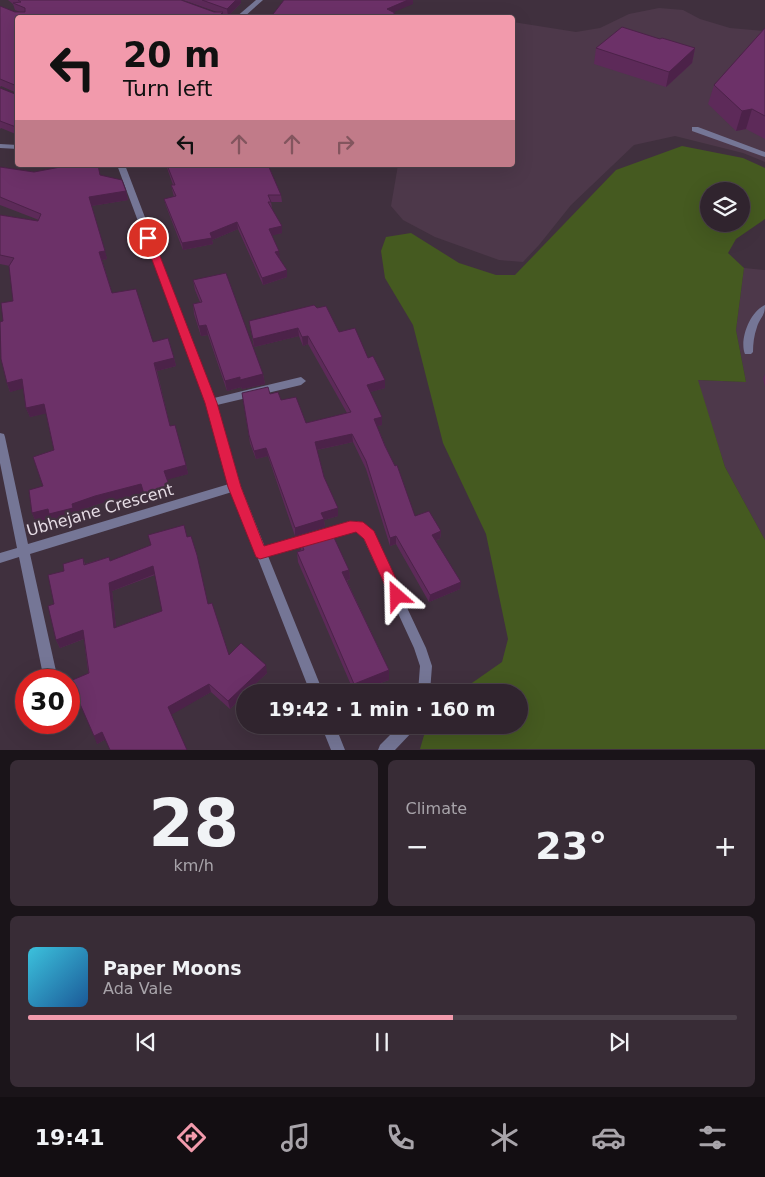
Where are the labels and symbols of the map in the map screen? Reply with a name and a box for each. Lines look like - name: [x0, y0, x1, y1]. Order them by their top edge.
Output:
- pin: [127, 217, 169, 259]
- street label: Ubhejane Crescent: [24, 480, 176, 540]
- position arrow: [370, 569, 422, 621]
- speed limit sign: 30: [15, 669, 80, 734]

